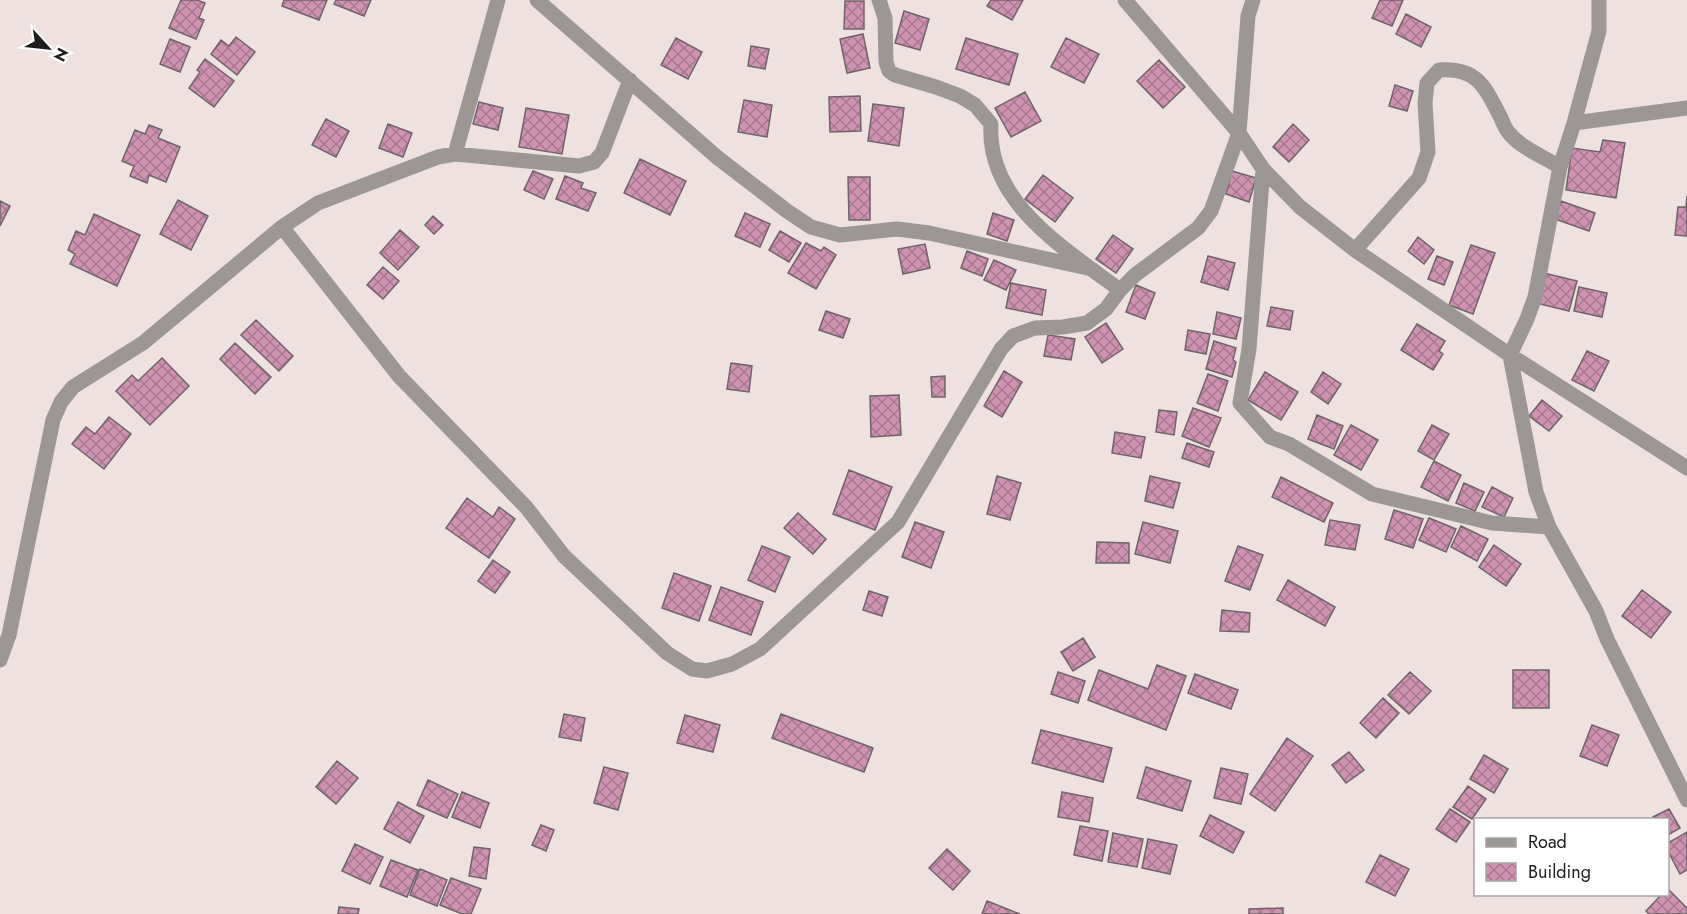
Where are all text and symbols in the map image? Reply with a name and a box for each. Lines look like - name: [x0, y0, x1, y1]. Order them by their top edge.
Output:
- north arrow: [18, 18, 78, 78]
- text: N: [48, 44, 74, 65]
- legend: [1474, 818, 1669, 896]
- text: Road: [1528, 829, 1567, 855]
- text: Building: [1528, 859, 1591, 885]

